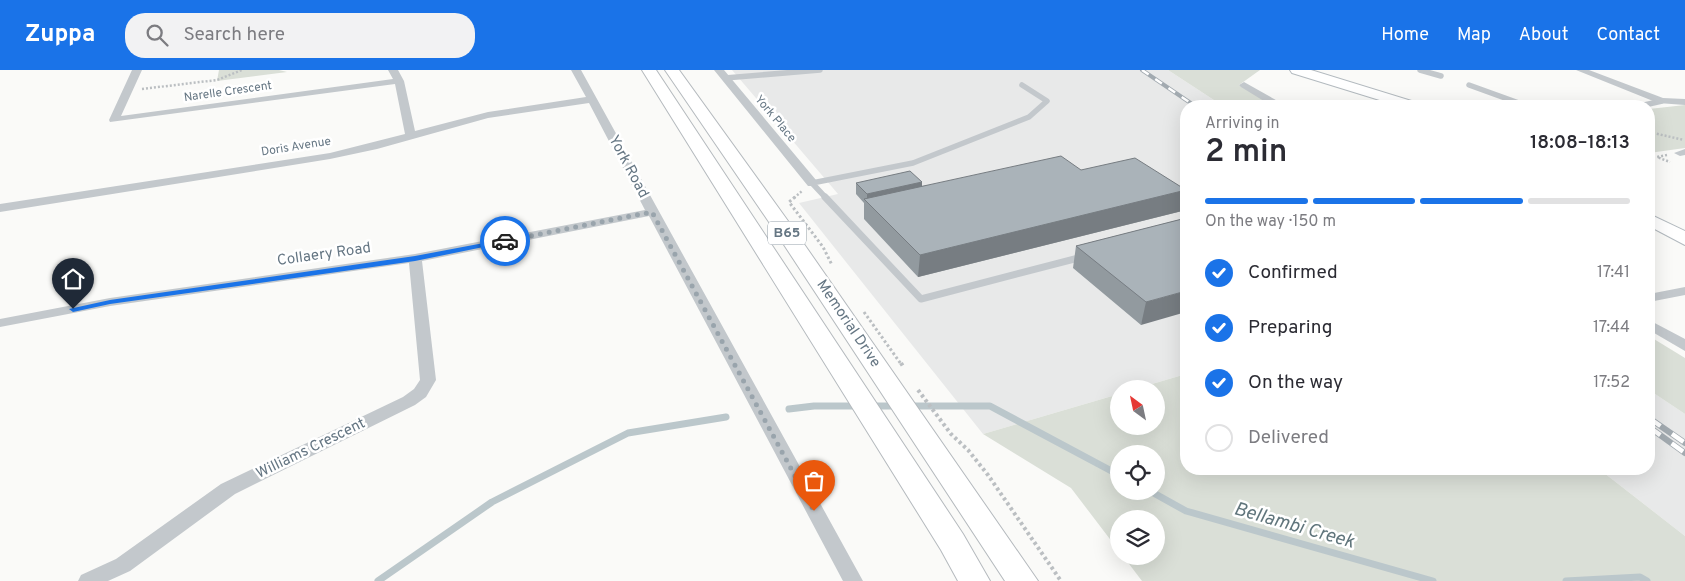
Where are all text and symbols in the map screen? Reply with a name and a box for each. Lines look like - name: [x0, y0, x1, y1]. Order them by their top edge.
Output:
- search box: [125, 13, 475, 58]
- text: Zuppa: [25, 20, 95, 50]
- icon: search: [143, 21, 171, 49]
- text: Search here: [183, 23, 285, 47]
- text: Home: [1381, 24, 1429, 47]
- text: Map: [1457, 24, 1491, 47]
- text: About: [1519, 24, 1568, 47]
- text: Contact: [1596, 24, 1660, 47]
- street label: Narelle Crescent: [183, 78, 273, 106]
- street label: York Place: [751, 92, 799, 146]
- text: Arriving in: [1205, 114, 1280, 134]
- text: 18:08–18:13: [1530, 131, 1630, 155]
- street label: York Road: [604, 132, 652, 202]
- text: 2 min: [1205, 133, 1287, 173]
- street label: Doris Avenue: [260, 134, 332, 160]
- text: On the way · 150 m: [1205, 212, 1336, 232]
- courier: [480, 216, 530, 266]
- road number: B65: [768, 222, 806, 244]
- icon: car: [491, 227, 519, 255]
- street label: Collaery Road: [276, 239, 372, 271]
- pin: [52, 258, 94, 309]
- icon: check: [1205, 259, 1233, 287]
- text: Confirmed: [1248, 261, 1338, 285]
- text: 17:41: [1597, 263, 1630, 283]
- icon: home: [59, 265, 87, 293]
- street label: Memorial Drive: [812, 276, 884, 372]
- icon: check: [1205, 314, 1233, 342]
- text: Preparing: [1248, 316, 1332, 340]
- text: 17:44: [1593, 318, 1630, 338]
- icon: check: [1205, 369, 1233, 397]
- text: On the way: [1248, 371, 1343, 395]
- text: 17:52: [1593, 373, 1630, 393]
- north arrow: [1110, 380, 1165, 435]
- map controls: [1110, 380, 1165, 565]
- street label: Williams Crescent: [253, 414, 369, 484]
- text: Delivered: [1248, 426, 1329, 450]
- button: locate: [1110, 445, 1165, 500]
- pin: [793, 460, 835, 511]
- icon: bag: [800, 467, 828, 495]
- water label: Bellambi Creek: [1231, 497, 1357, 555]
- button: layers: [1110, 510, 1165, 565]

